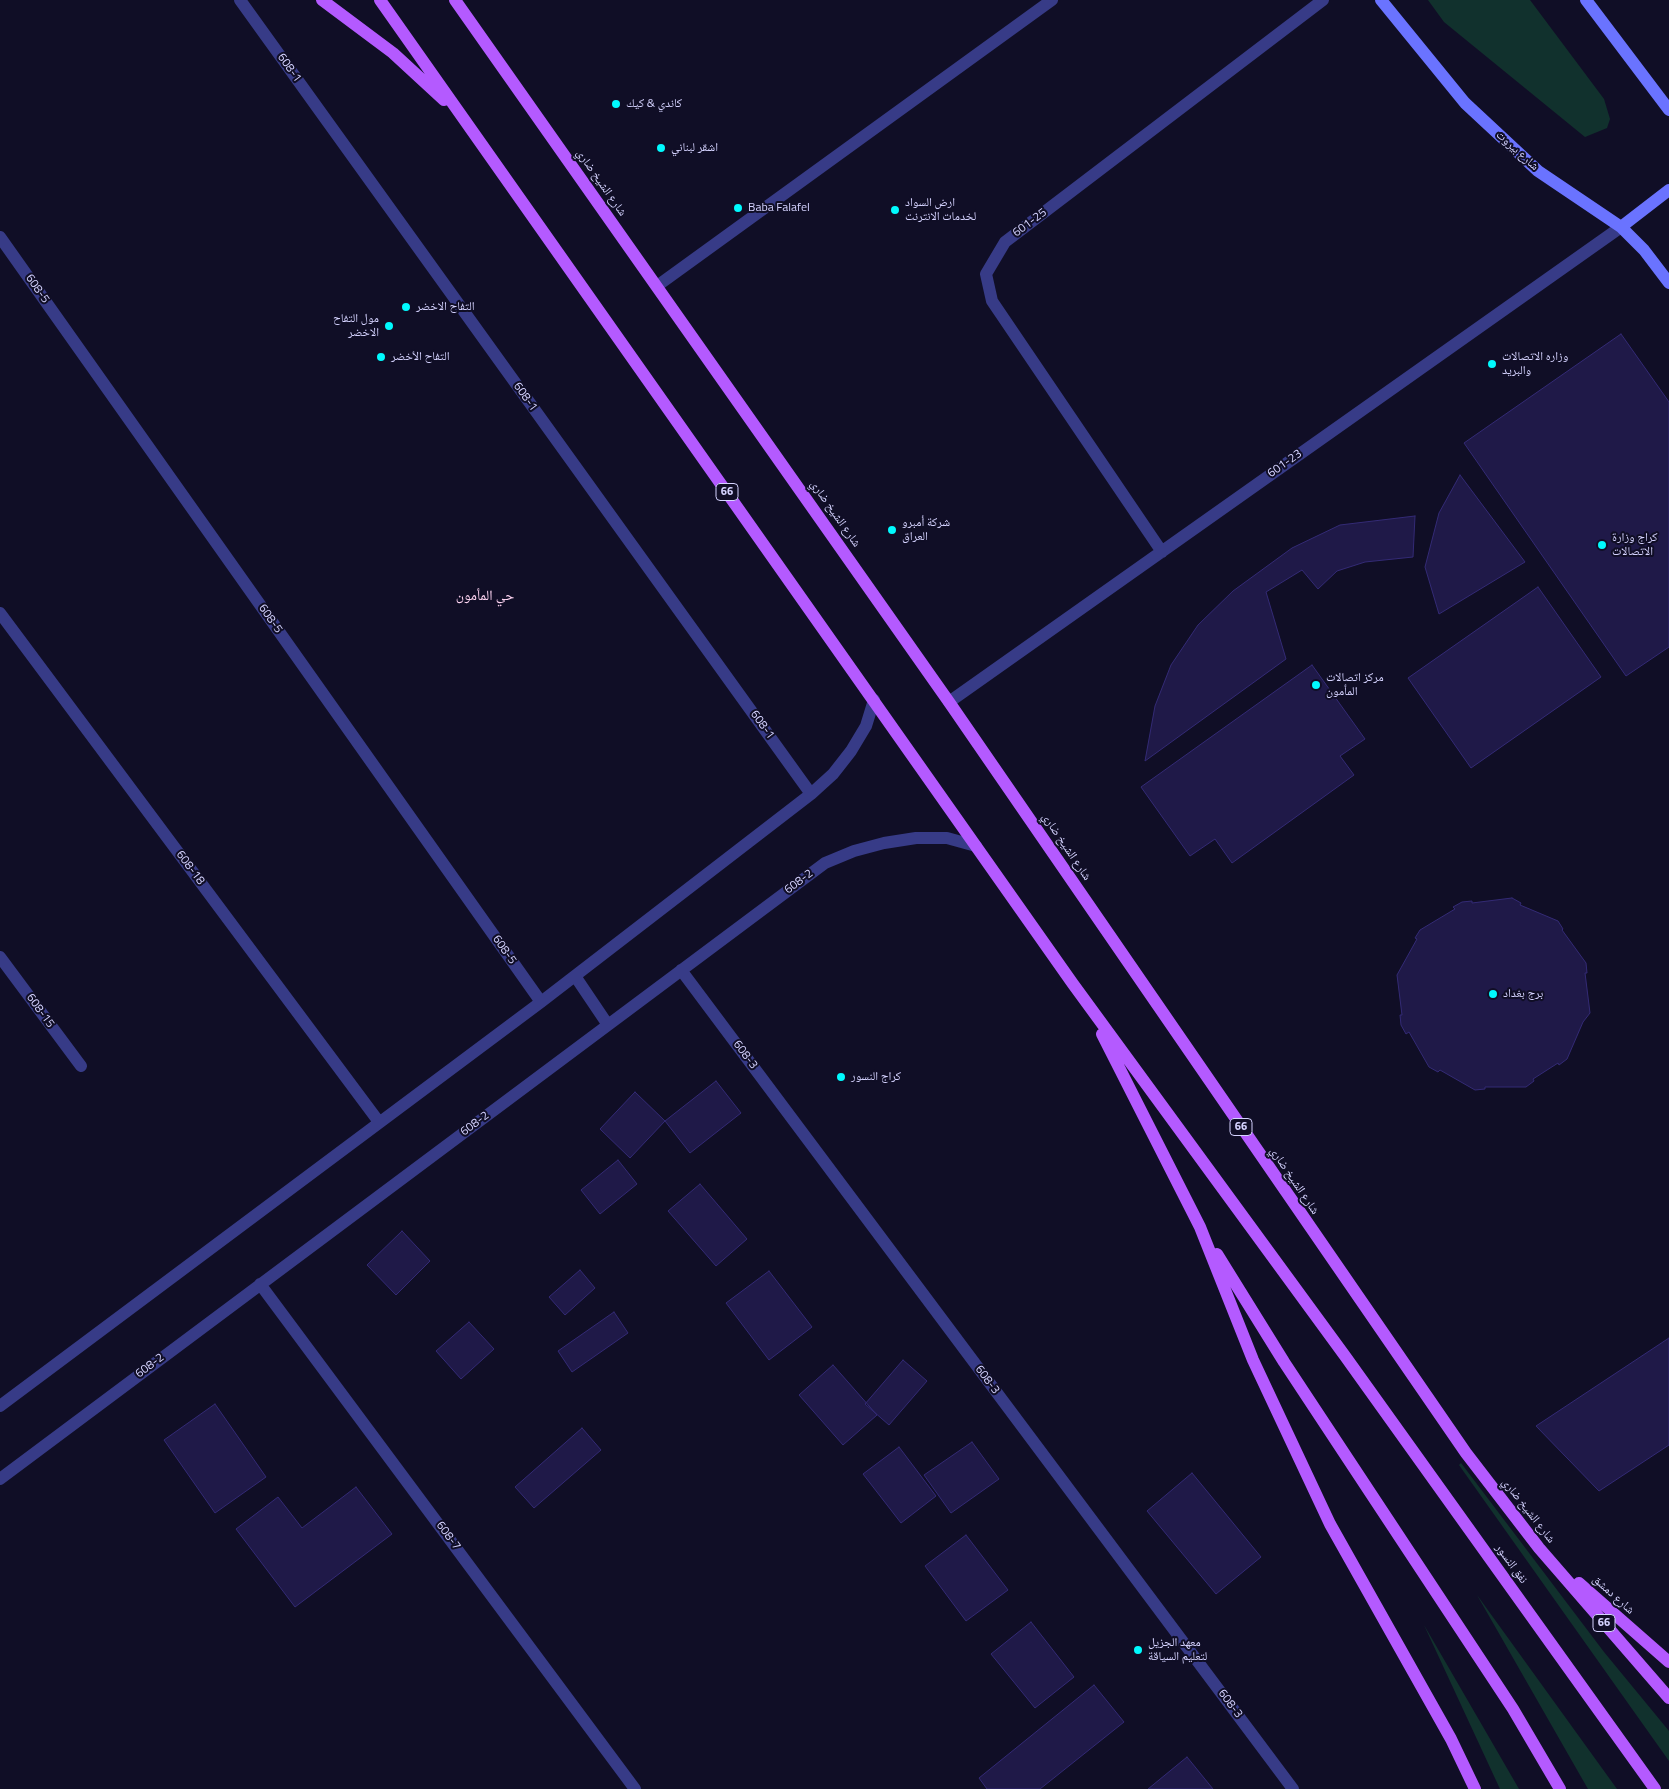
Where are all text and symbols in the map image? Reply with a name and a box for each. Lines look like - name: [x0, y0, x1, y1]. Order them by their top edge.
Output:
- street label: 608-1: [274, 51, 304, 85]
- place label: كاندي & كيك: [626, 97, 682, 111]
- marker: كاندي & كيك: [610, 98, 622, 110]
- street label: شارع بيروت: [1493, 128, 1541, 174]
- place label: اشقر لبناني: [671, 141, 718, 155]
- marker: اشقر لبناني: [655, 142, 667, 154]
- street label: شارع الشيخ ضاري: [573, 147, 629, 219]
- place label: ارض السواد لخدمات الانترنت: [905, 196, 976, 224]
- place label: Baba Falafel: [748, 201, 810, 215]
- marker: Baba Falafel: [732, 202, 744, 214]
- marker: ارض السواد لخدمات الانترنت: [889, 204, 901, 216]
- street label: 601-25: [1010, 206, 1050, 240]
- street label: 608-5: [22, 272, 52, 306]
- place label: التفاح الاخضر: [416, 300, 475, 314]
- marker: التفاح الاخضر: [400, 301, 412, 313]
- place label: مول التفاح الاخضر: [333, 312, 379, 340]
- marker: مول التفاح الاخضر: [383, 320, 395, 332]
- place label: التفاح الأخضر: [391, 350, 450, 364]
- place label: وزاره الاتصالات والبريد: [1502, 350, 1568, 378]
- marker: التفاح الأخضر: [375, 351, 387, 363]
- marker: وزاره الاتصالات والبريد: [1486, 358, 1498, 370]
- street label: 608-1: [510, 380, 540, 414]
- street label: 601-23: [1265, 447, 1305, 481]
- street label: شارع الشيخ ضاري: [807, 478, 863, 550]
- road number: 66: [716, 484, 738, 501]
- place label: شركة أمبرو العراق: [902, 516, 950, 544]
- marker: شركة أمبرو العراق: [886, 524, 898, 536]
- place label: كراج وزارة الاتصالات: [1612, 531, 1658, 559]
- marker: كراج وزارة الاتصالات: [1596, 539, 1608, 551]
- district label: حي المأمون: [456, 589, 514, 605]
- street label: 608-5: [255, 602, 285, 636]
- place label: مركز اتصالات المأمون: [1326, 671, 1384, 699]
- marker: مركز اتصالات المأمون: [1310, 679, 1322, 691]
- street label: 608-1: [747, 708, 777, 742]
- street label: شارع الشيخ ضاري: [1038, 811, 1094, 883]
- street label: 608-18: [173, 848, 207, 888]
- street label: 608-2: [782, 867, 816, 897]
- street label: 608-5: [489, 933, 519, 967]
- place label: برج بغداد: [1503, 987, 1543, 1001]
- marker: برج بغداد: [1487, 988, 1499, 1000]
- street label: 608-15: [23, 991, 57, 1031]
- street label: 608-3: [730, 1038, 760, 1072]
- place label: كراج النسور: [851, 1070, 901, 1084]
- marker: كراج النسور: [835, 1071, 847, 1083]
- street label: 608-2: [458, 1109, 492, 1139]
- road number: 66: [1230, 1118, 1252, 1136]
- street label: شارع الشيخ ضاري: [1266, 1145, 1322, 1217]
- street label: 608-2: [133, 1351, 167, 1381]
- street label: 608-3: [972, 1363, 1002, 1397]
- street label: شارع الشيخ ضاري: [1498, 1476, 1558, 1546]
- street label: 608-7: [433, 1519, 463, 1553]
- street label: نفق النسور: [1492, 1541, 1530, 1587]
- street label: شارع دمشق: [1589, 1572, 1637, 1618]
- road number: 66: [1593, 1615, 1615, 1632]
- place label: معهد الجزيل لتعليم السياقة: [1148, 1636, 1207, 1664]
- marker: معهد الجزيل لتعليم السياقة: [1132, 1644, 1144, 1656]
- street label: 608-3: [1215, 1687, 1245, 1721]

